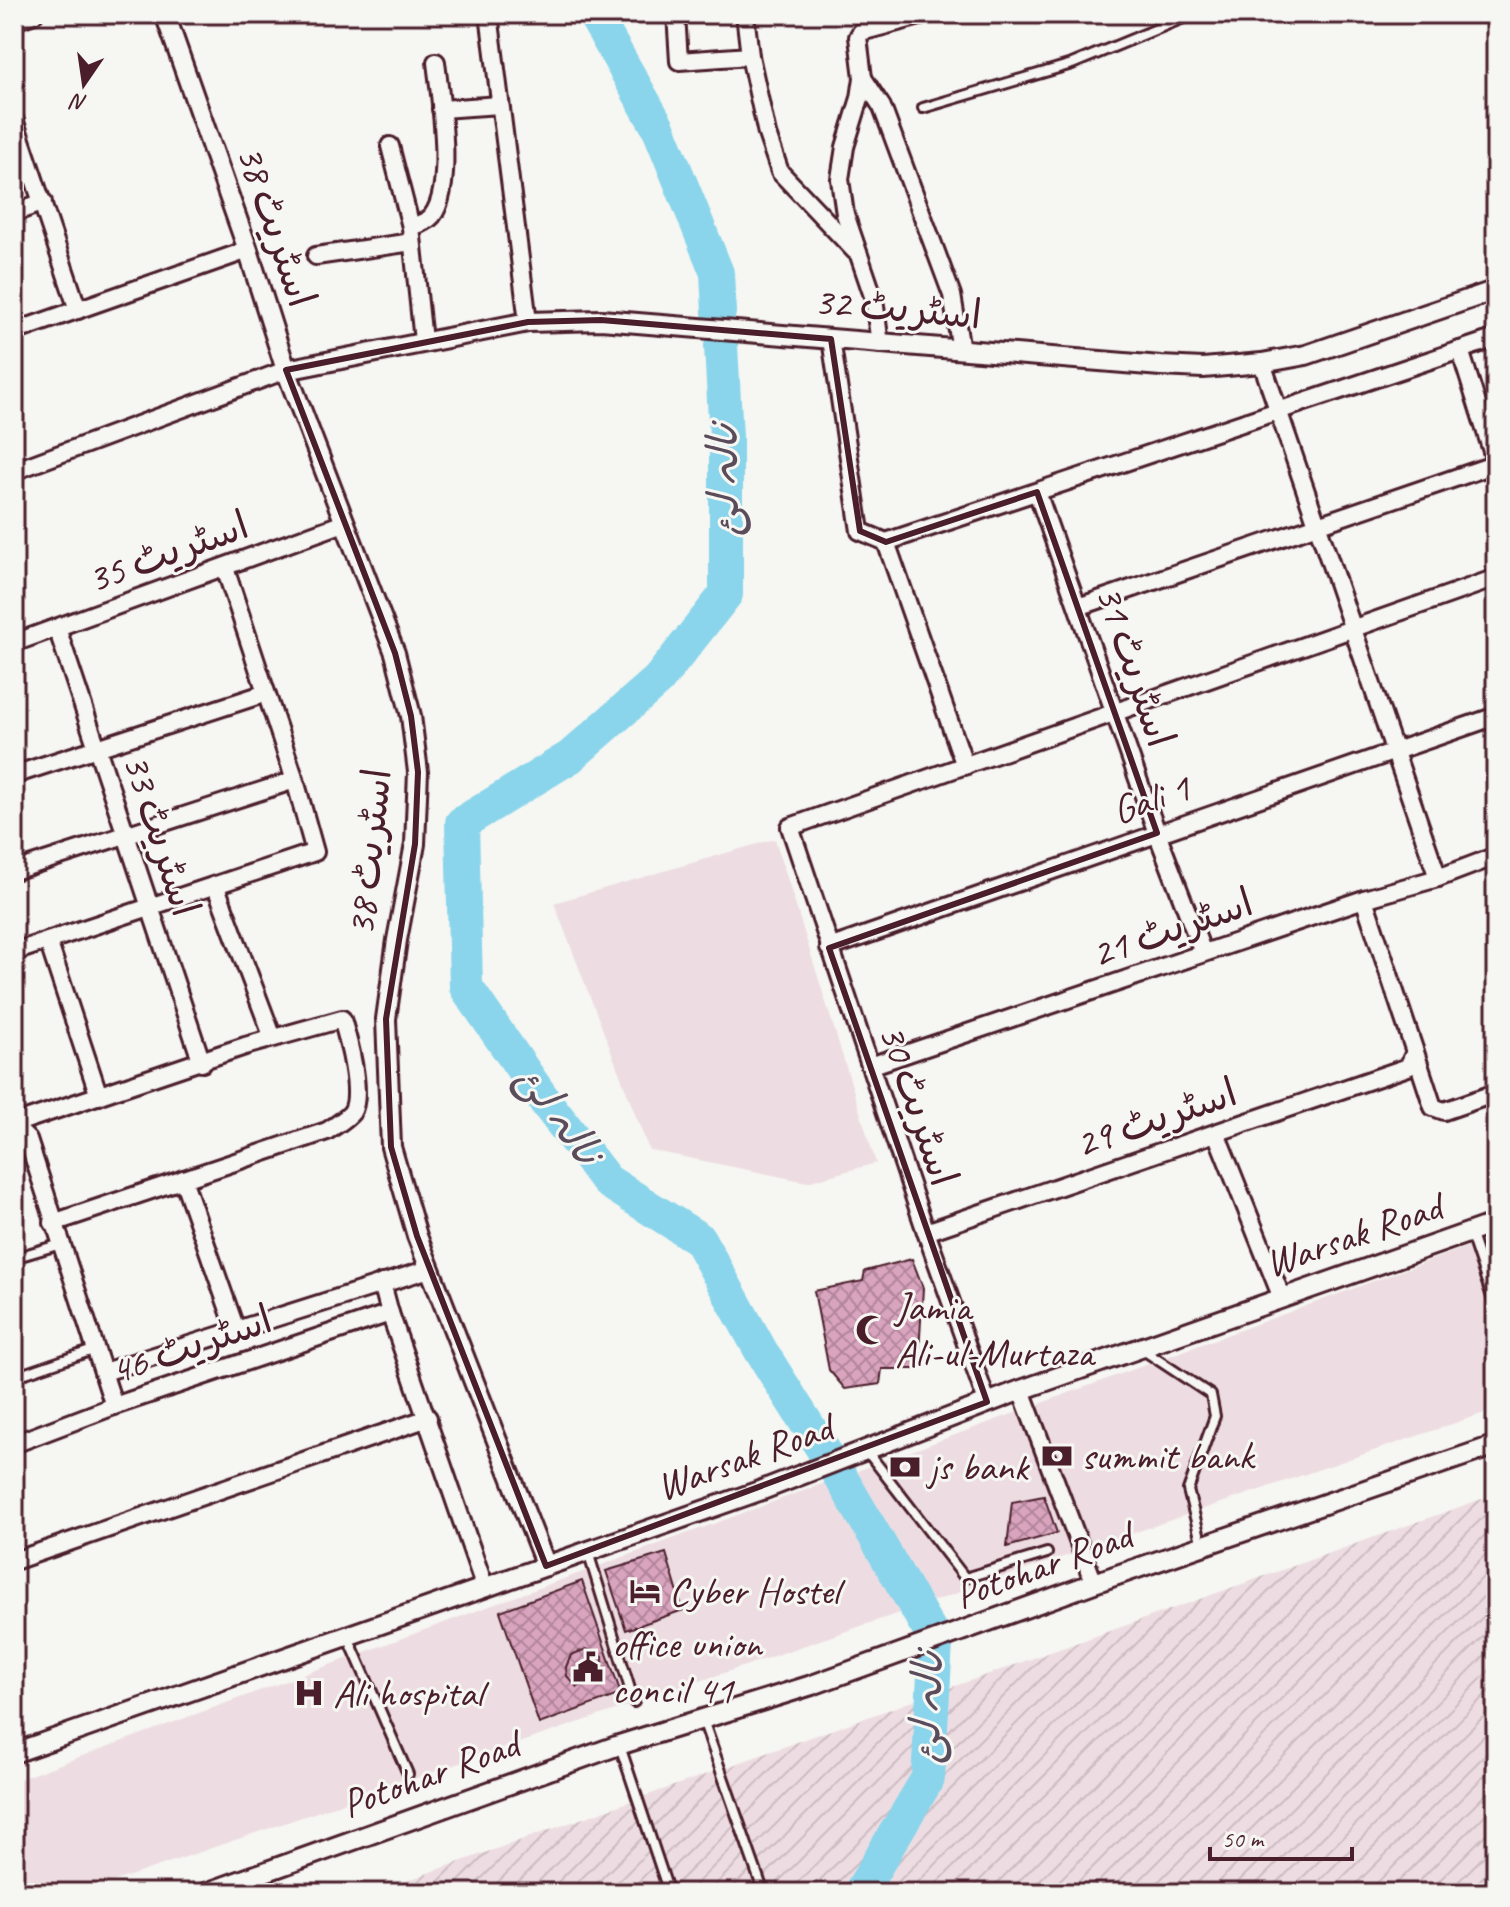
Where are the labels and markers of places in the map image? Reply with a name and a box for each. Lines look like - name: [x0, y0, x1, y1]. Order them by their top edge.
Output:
- place label: Jamia Ali-ul-Murtaza: [893, 1282, 1097, 1378]
- mosque icon: Jamia Ali-ul-Murtaza: [854, 1313, 888, 1347]
- place label: summit bank: [1081, 1431, 1257, 1481]
- bank icon: summit bank: [1040, 1439, 1074, 1473]
- place label: js bank: [925, 1442, 1030, 1492]
- bank icon: js bank: [888, 1450, 922, 1484]
- place label: Cyber Hostel: [669, 1566, 846, 1616]
- hotel icon: Cyber Hostel: [628, 1574, 662, 1608]
- place label: office union concil 41: [612, 1619, 764, 1715]
- public building icon: office union concil 41: [571, 1650, 605, 1684]
- place label: Ali hospital: [333, 1668, 489, 1718]
- hospital icon: Ali hospital: [292, 1676, 326, 1710]

